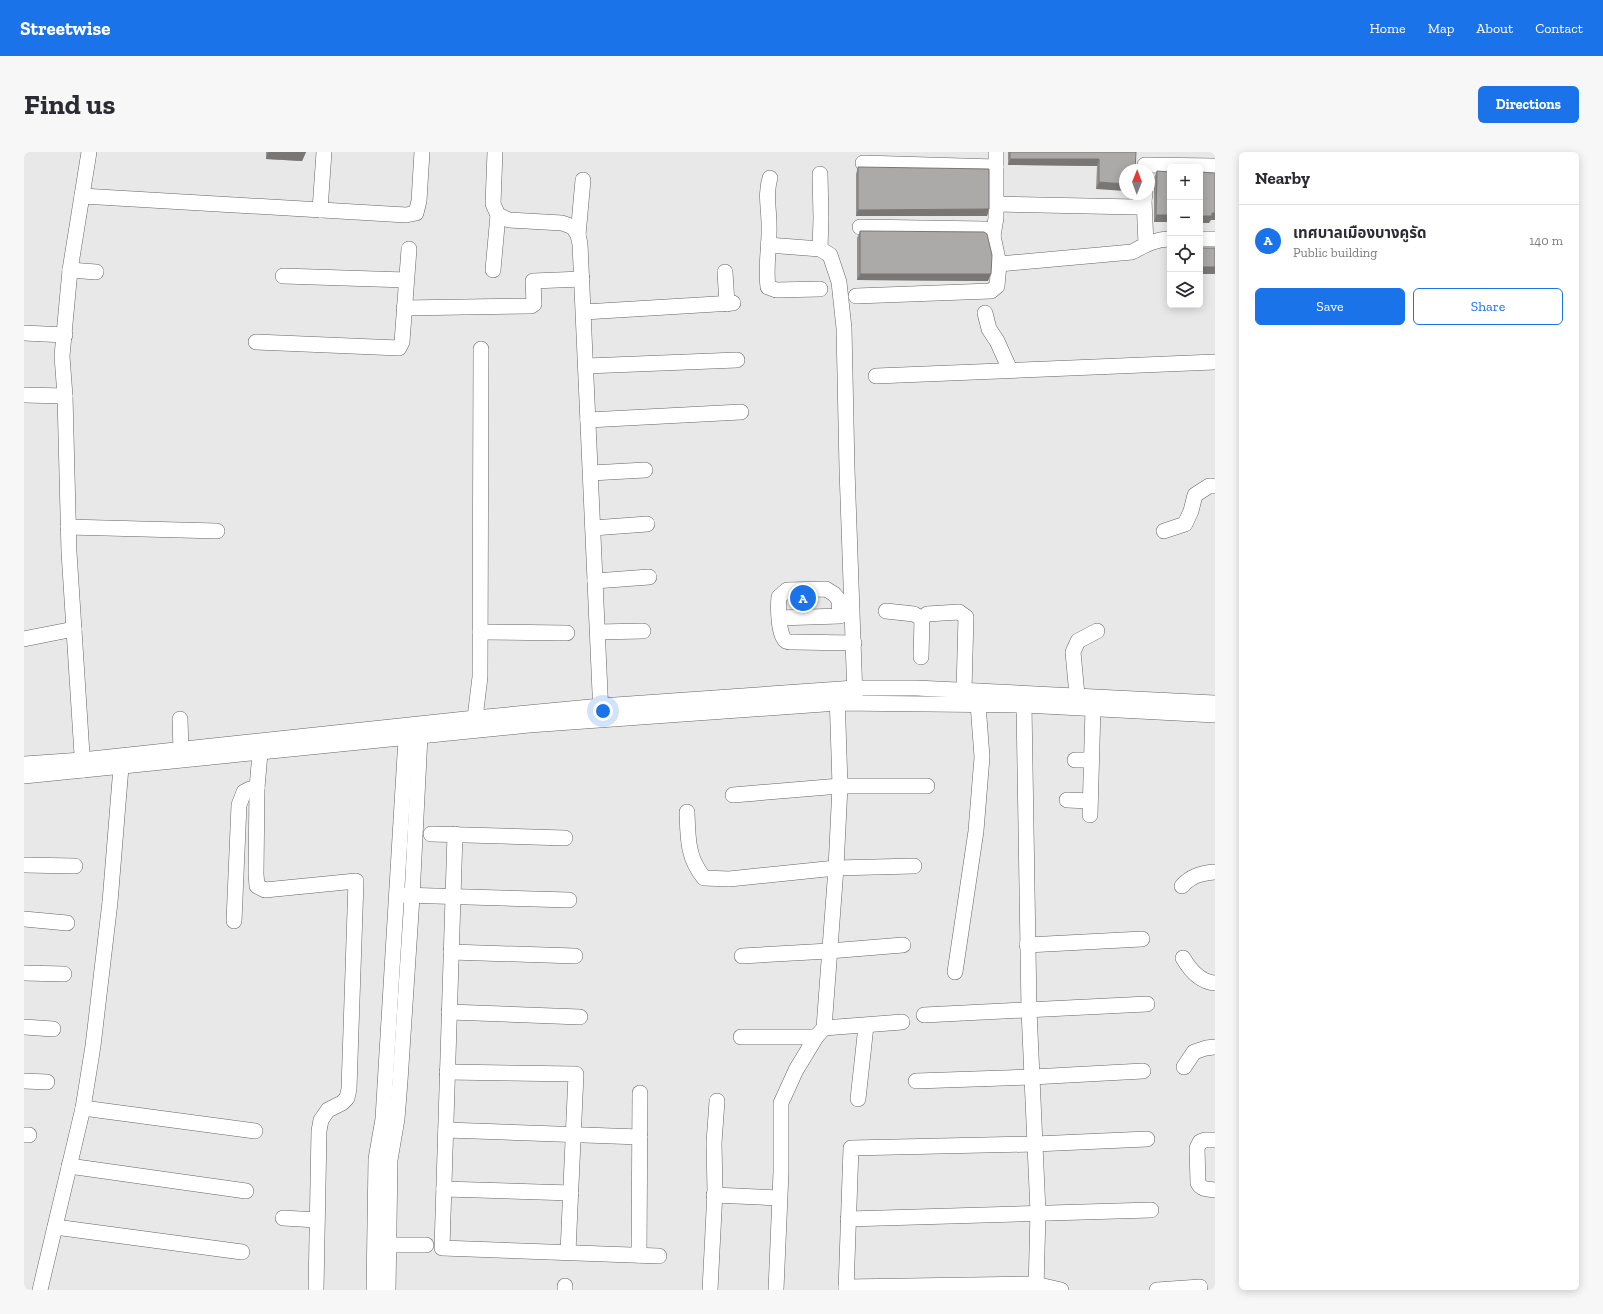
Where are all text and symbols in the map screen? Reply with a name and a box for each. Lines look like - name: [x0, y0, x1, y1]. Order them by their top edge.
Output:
- text: Streetwise: [20, 17, 110, 40]
- text: Home: [1370, 20, 1406, 37]
- text: Map: [1428, 20, 1454, 37]
- text: About: [1476, 20, 1513, 37]
- text: Contact: [1535, 20, 1583, 37]
- button: Directions: [1478, 86, 1579, 123]
- text: Find us: [24, 88, 115, 121]
- north arrow: [1119, 164, 1155, 200]
- map controls: [1167, 164, 1203, 308]
- button: +: [1167, 164, 1203, 200]
- text: Nearby: [1255, 168, 1310, 188]
- button: −: [1167, 200, 1203, 236]
- text: เทศบาลเมืองบางคูรัด: [1293, 224, 1427, 242]
- text: A: [1264, 233, 1272, 248]
- text: 140 m: [1529, 233, 1563, 248]
- button: locate: [1167, 236, 1203, 272]
- text: Public building: [1293, 245, 1377, 260]
- button: layers: [1167, 272, 1203, 308]
- button: Save: [1255, 288, 1405, 325]
- button: Share: [1413, 288, 1563, 325]
- pin: A: [790, 583, 816, 613]
- your location: [593, 701, 613, 721]

